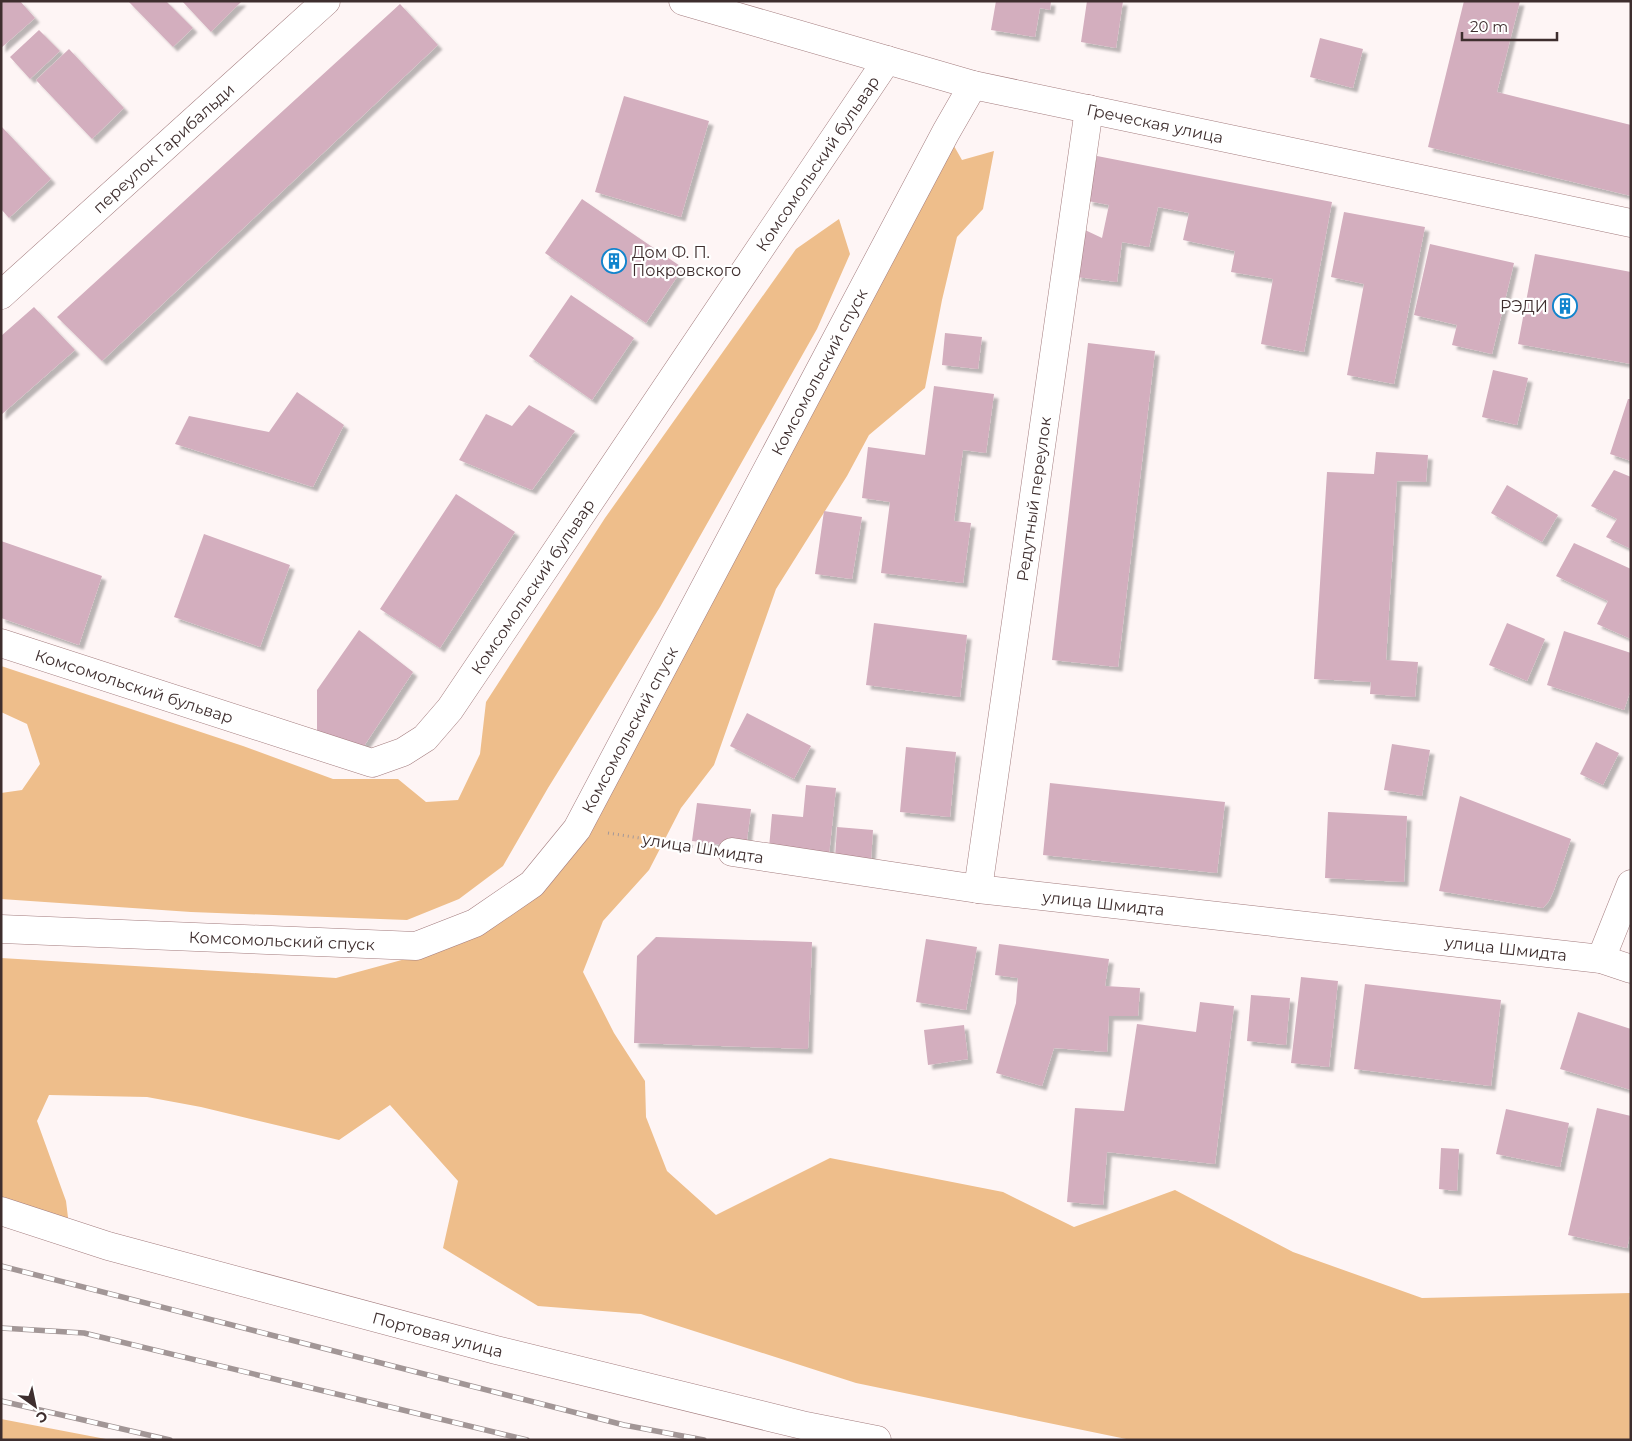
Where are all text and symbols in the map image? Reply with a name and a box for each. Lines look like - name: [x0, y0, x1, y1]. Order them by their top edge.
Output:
- scale bar: [1462, 10, 1557, 42]
- text: 20 m: [1470, 17, 1508, 36]
- street label: Комсомольский бульвар: [752, 72, 884, 255]
- street label: переулок Гарибальди: [89, 80, 238, 217]
- street label: Греческая улица: [1085, 100, 1225, 147]
- place label: Дом Ф. П. Покровского: [632, 243, 741, 280]
- building icon: Дом Ф. П. Покровского: [601, 248, 627, 274]
- street label: Комсомольский спуск: [768, 285, 872, 459]
- building icon: РЭДИ: [1552, 293, 1578, 319]
- place label: РЭДИ: [1500, 297, 1548, 316]
- street label: Редутный переулок: [1013, 415, 1055, 582]
- street label: Комсомольский бульвар: [467, 495, 599, 678]
- street label: Комсомольский спуск: [578, 643, 682, 817]
- street label: Комсомольский бульвар: [33, 646, 236, 727]
- street label: улица Шмидта: [640, 829, 765, 867]
- street label: улица Шмидта: [1040, 887, 1165, 920]
- street label: Комсомольский спуск: [188, 928, 376, 954]
- street label: улица Шмидта: [1443, 932, 1568, 965]
- street label: Портовая улица: [370, 1308, 505, 1361]
- north arrow: [10, 1381, 60, 1431]
- text: С: [33, 1407, 51, 1427]

